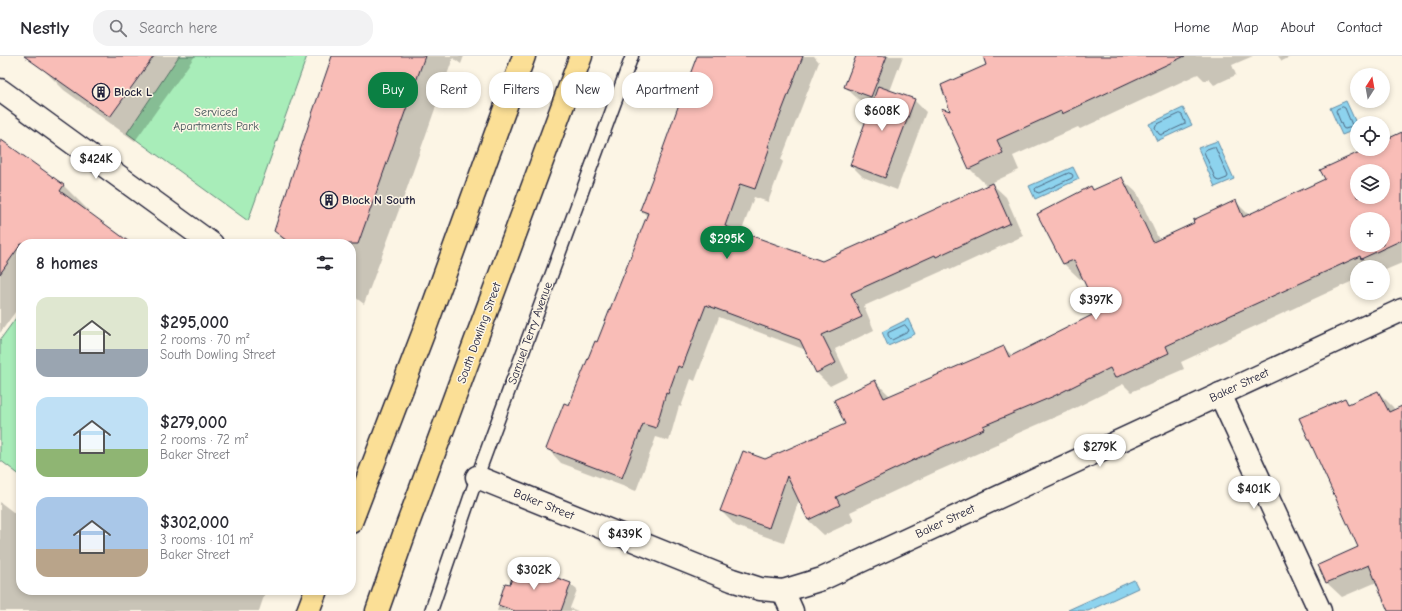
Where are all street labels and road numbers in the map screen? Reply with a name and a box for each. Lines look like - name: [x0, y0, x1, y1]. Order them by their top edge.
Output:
- street label: South Dowling Street: [454, 280, 504, 385]
- street label: Samuel Terry Avenue: [505, 280, 555, 386]
- street label: Baker Street: [1207, 365, 1271, 405]
- street label: Baker Street: [512, 486, 577, 523]
- street label: Baker Street: [913, 501, 977, 541]

